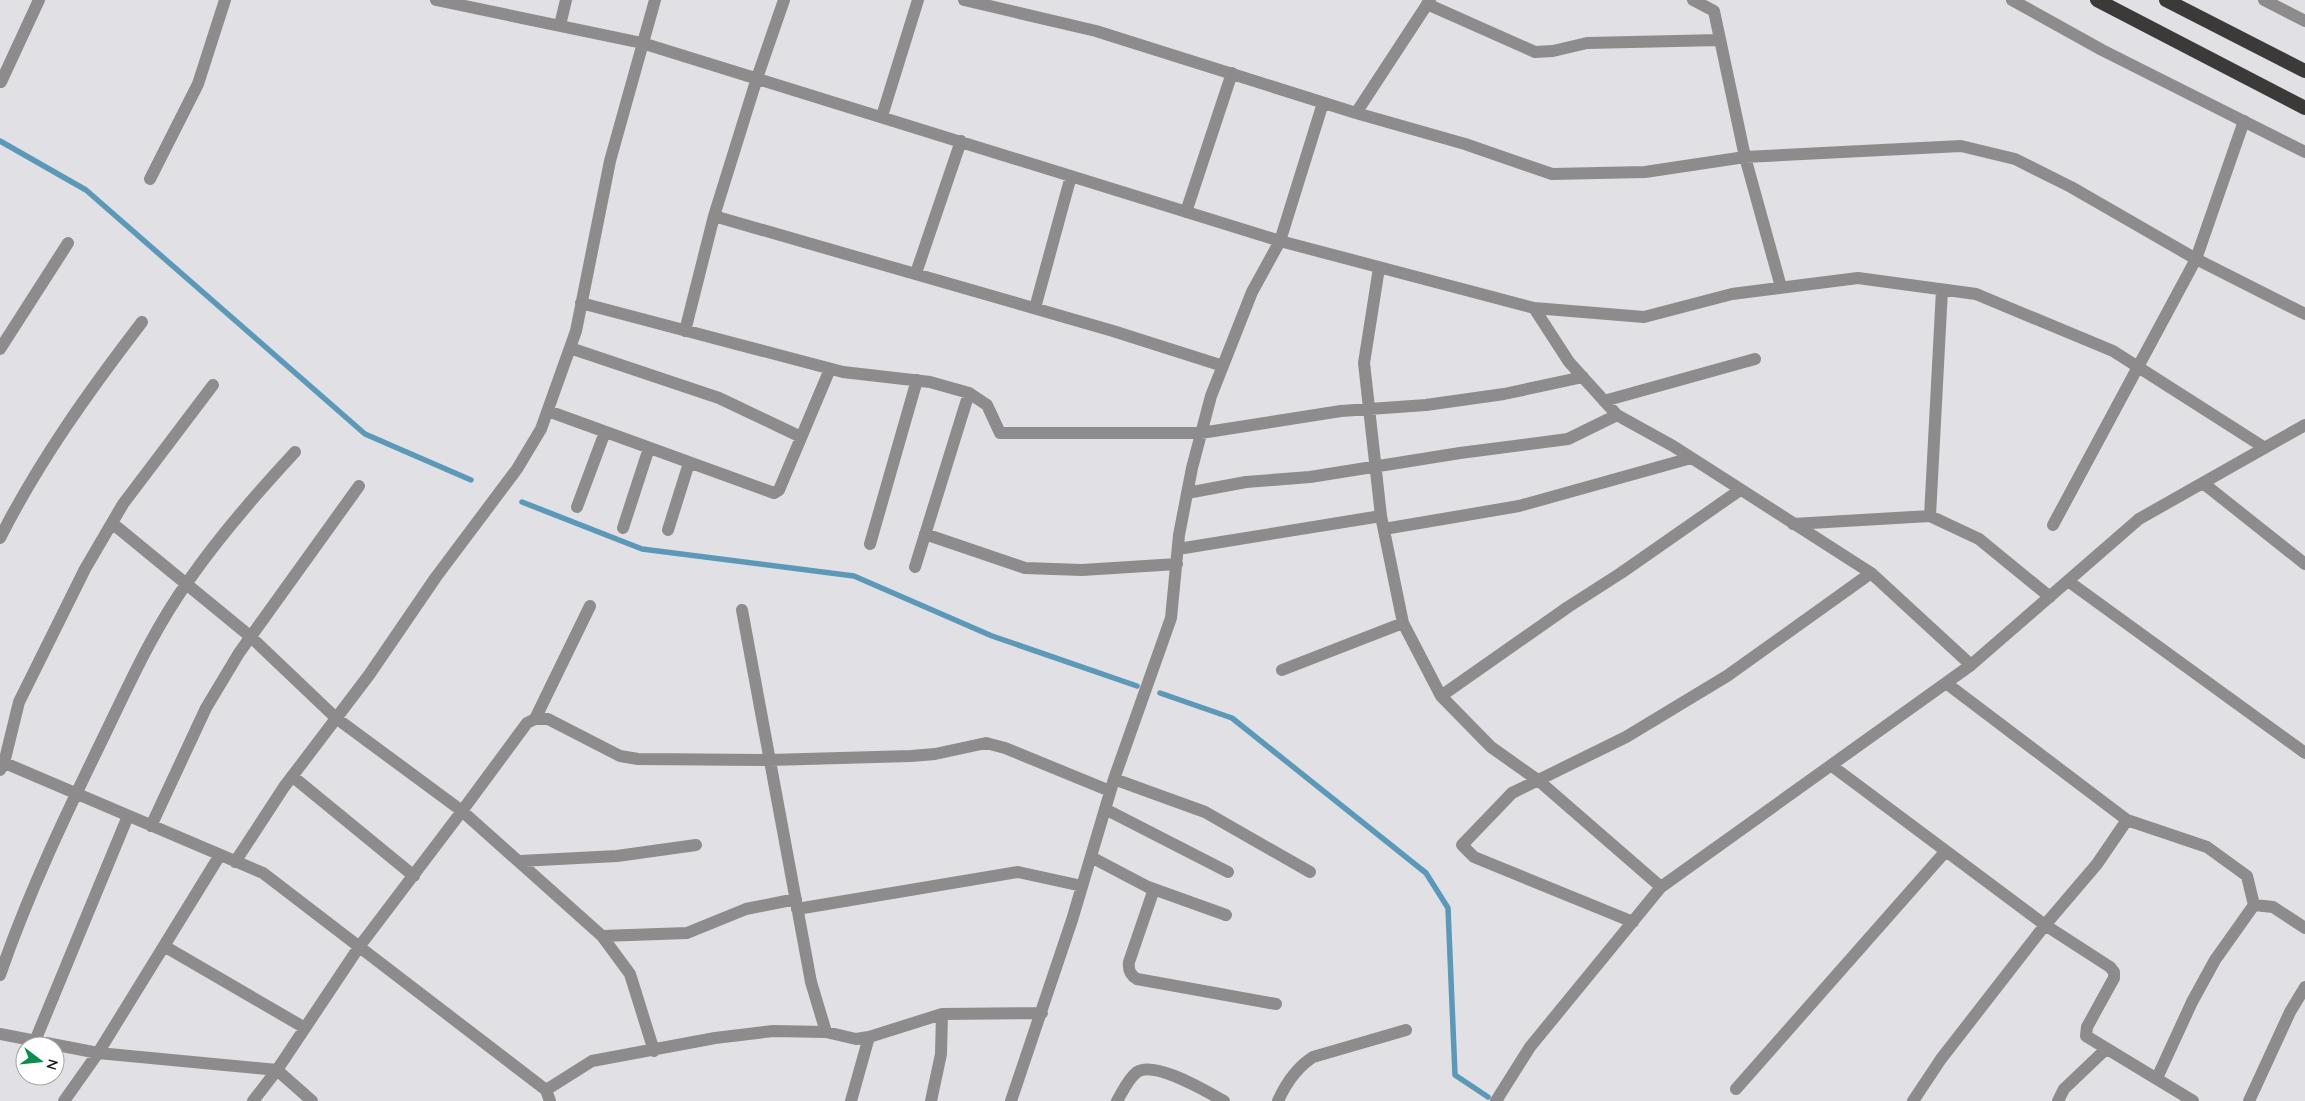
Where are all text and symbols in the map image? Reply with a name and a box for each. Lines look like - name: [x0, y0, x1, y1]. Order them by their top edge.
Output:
- north arrow: [15, 1036, 65, 1086]
- text: N: [42, 1057, 63, 1072]

